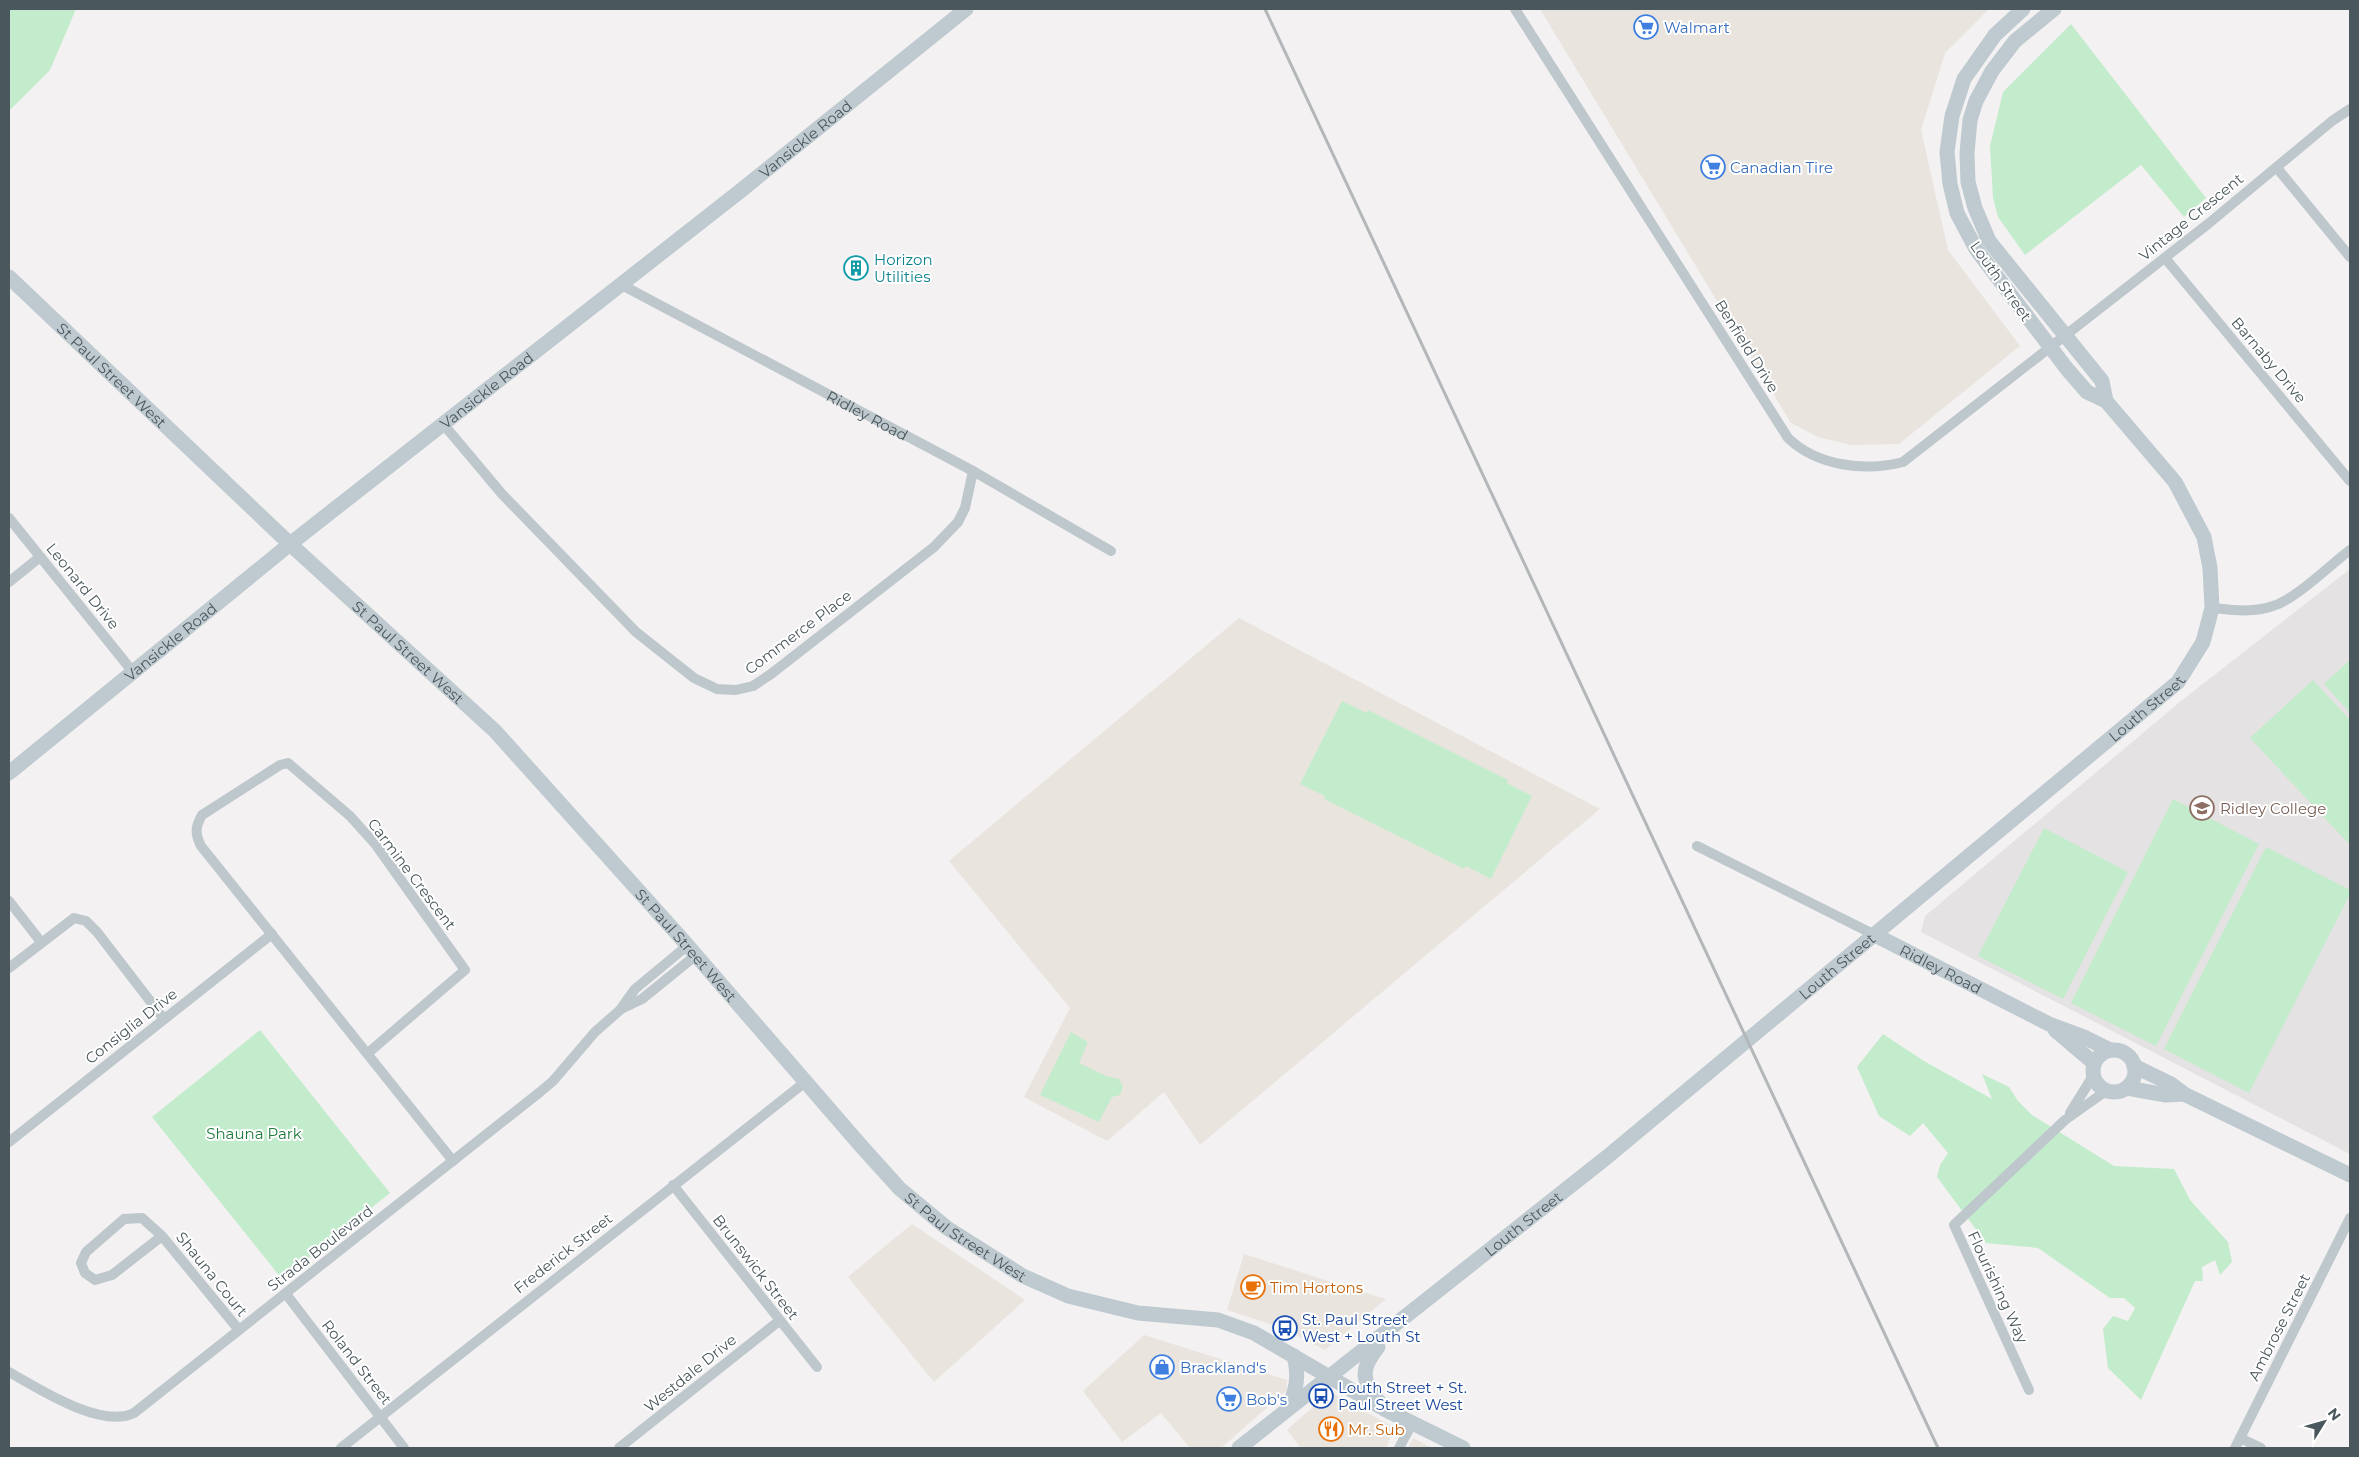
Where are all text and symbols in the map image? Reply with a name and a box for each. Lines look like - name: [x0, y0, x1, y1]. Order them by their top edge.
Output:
- supermarket icon: Walmart: [1633, 14, 1659, 40]
- place label: Walmart: [1664, 18, 1730, 37]
- street label: Vansickle Road: [755, 96, 855, 182]
- supermarket icon: Canadian Tire: [1700, 154, 1726, 180]
- place label: Canadian Tire: [1730, 158, 1833, 177]
- street label: Vintage Crescent: [2135, 169, 2247, 265]
- street label: Louth Street: [1966, 237, 2036, 325]
- place label: Horizon Utilities: [874, 250, 933, 286]
- building icon: Horizon Utilities: [843, 255, 869, 281]
- street label: Benfield Drive: [1711, 296, 1783, 396]
- street label: Barnaby Drive: [2228, 313, 2310, 407]
- street label: St Paul Street West: [53, 318, 171, 431]
- street label: Vansickle Road: [436, 348, 537, 433]
- street label: Ridley Road: [823, 386, 911, 444]
- street label: Leonard Drive: [42, 539, 124, 633]
- street label: Commerce Place: [741, 586, 855, 678]
- street label: St Paul Street West: [349, 596, 468, 708]
- street label: Vansickle Road: [120, 598, 220, 685]
- street label: Louth Street: [2104, 672, 2189, 745]
- school or university icon: Ridley College: [2189, 795, 2215, 821]
- place label: Ridley College: [2220, 799, 2326, 818]
- street label: Carmine Crescent: [364, 814, 460, 934]
- street label: St Paul Street West: [631, 884, 741, 1005]
- street label: Louth Street: [1795, 929, 1879, 1003]
- street label: Ridley Road: [1897, 940, 1985, 998]
- street label: Consiglia Drive: [81, 984, 181, 1068]
- park label: Shauna Park: [206, 1124, 302, 1143]
- street label: Louth Street: [1480, 1187, 1566, 1260]
- street label: St Paul Street West: [901, 1188, 1030, 1285]
- street label: Strada Boulevard: [263, 1201, 377, 1295]
- street label: Frederick Street: [510, 1209, 616, 1297]
- street label: Brunswick Street: [709, 1211, 803, 1323]
- street label: Shauna Court: [172, 1228, 252, 1320]
- street label: Flourishing Way: [1964, 1228, 2033, 1347]
- street label: Ambrose Street: [2244, 1270, 2314, 1384]
- cafe icon: Tim Hortons: [1240, 1274, 1266, 1300]
- place label: Tim Hortons: [1270, 1278, 1363, 1297]
- place label: St. Paul Street West + Louth St: [1302, 1310, 1420, 1346]
- bus stop icon: St. Paul Street West + Louth St: [1272, 1315, 1298, 1341]
- street label: Roland Street: [318, 1316, 396, 1408]
- street label: Westdale Drive: [640, 1330, 740, 1416]
- shop icon: Brackland's: [1149, 1354, 1175, 1380]
- place label: Brackland's: [1180, 1358, 1266, 1377]
- place label: Louth Street + St. Paul Street West: [1338, 1378, 1467, 1414]
- bus stop icon: Louth Street + St. Paul Street West: [1308, 1383, 1334, 1409]
- supermarket icon: Bob's: [1216, 1386, 1242, 1412]
- place label: Bob's: [1246, 1390, 1287, 1409]
- north arrow: [2299, 1397, 2349, 1447]
- text: N: [2324, 1404, 2345, 1424]
- restaurant icon: Mr. Sub: [1318, 1416, 1344, 1442]
- place label: Mr. Sub: [1348, 1420, 1405, 1439]

